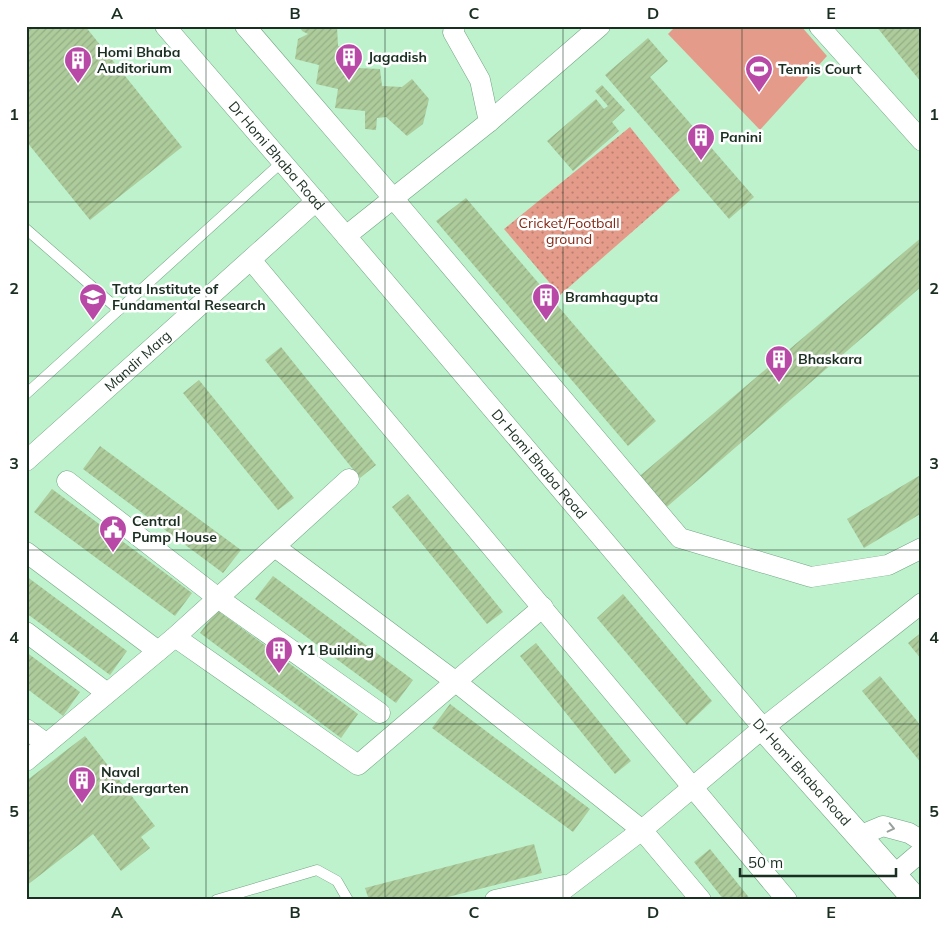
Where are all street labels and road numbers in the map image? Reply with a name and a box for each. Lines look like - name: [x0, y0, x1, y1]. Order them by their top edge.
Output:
- street label: Dr Homi Bhaba Road: [225, 97, 329, 214]
- street label: Mandir Marg: [101, 326, 175, 395]
- street label: Dr Homi Bhaba Road: [488, 405, 591, 522]
- street label: Dr Homi Bhaba Road: [749, 715, 855, 829]

